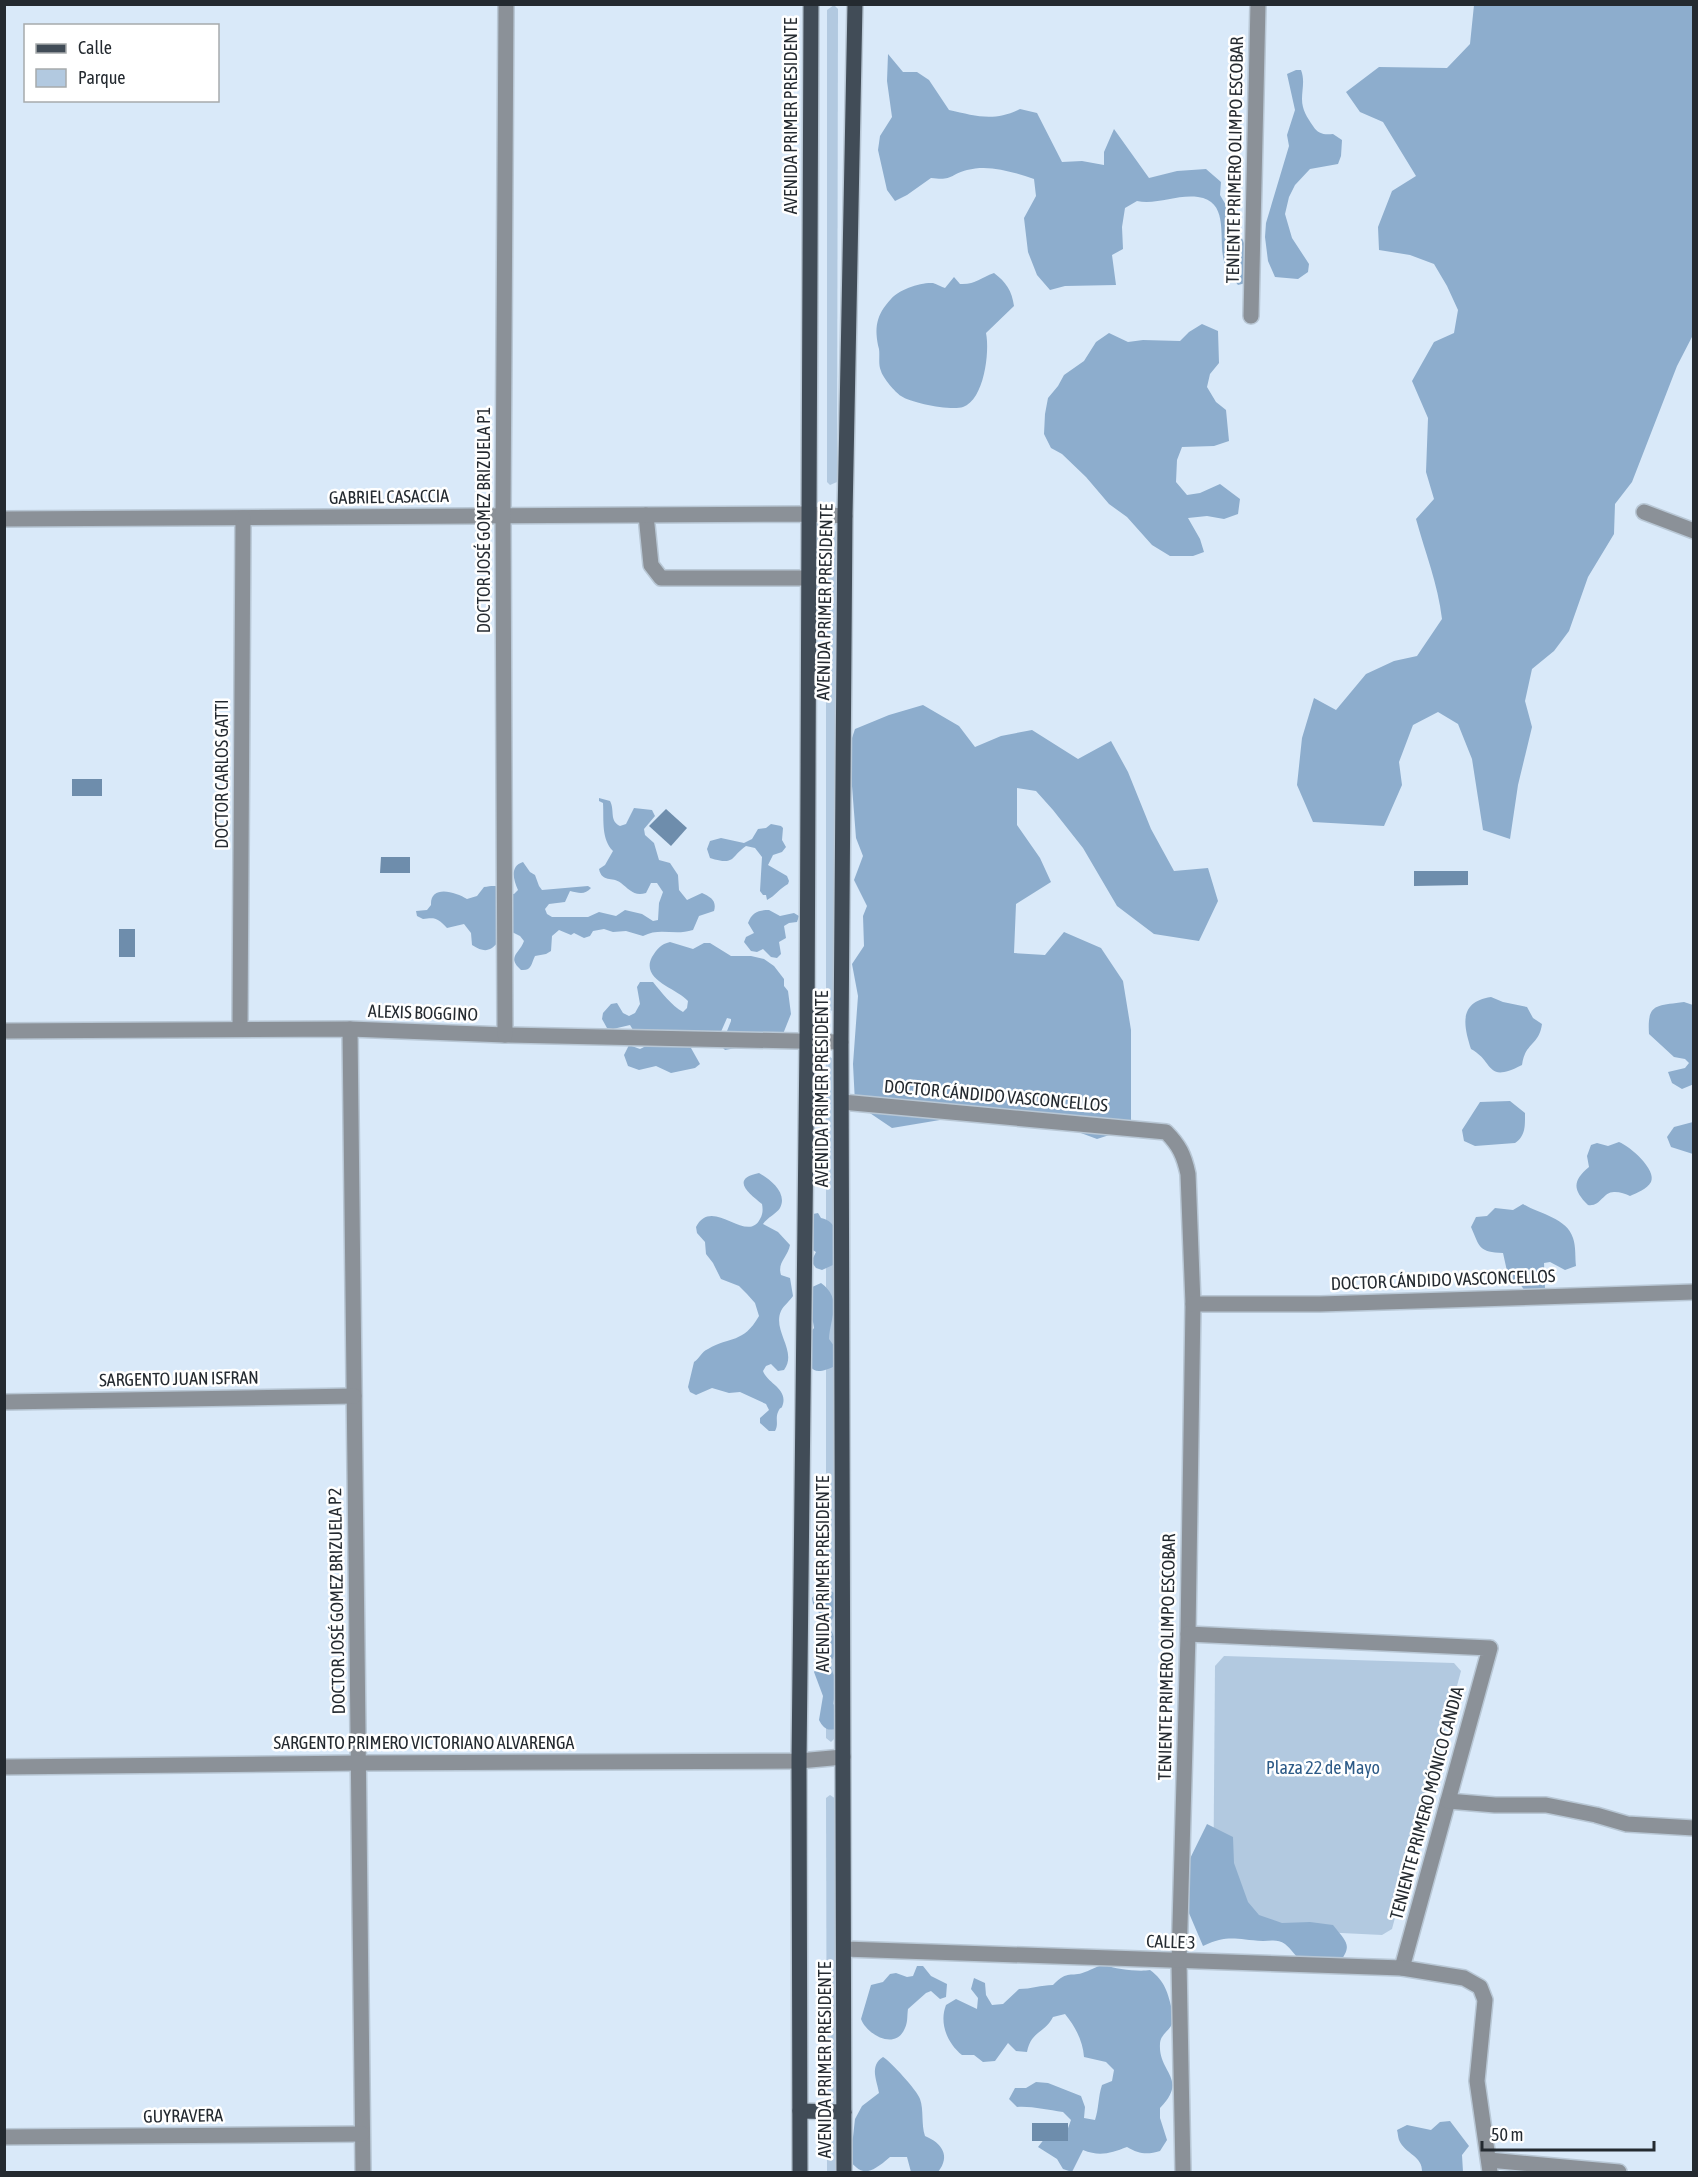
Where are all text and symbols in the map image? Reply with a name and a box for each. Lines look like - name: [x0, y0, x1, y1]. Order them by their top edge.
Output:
- street label: AVENIDA PRIMER PRESIDENTE: [780, 17, 801, 214]
- legend: [24, 24, 219, 102]
- street label: TENIENTE PRIMERO OLIMPO ESCOBAR: [1222, 36, 1247, 284]
- text: Calle: [78, 37, 112, 58]
- text: Parque: [78, 67, 126, 88]
- street label: DOCTOR JOSÉ GOMEZ BRIZUELA P1: [473, 407, 494, 633]
- street label: GABRIEL CASACCIA: [329, 485, 449, 508]
- street label: AVENIDA PRIMER PRESIDENTE: [812, 503, 837, 701]
- street label: DOCTOR CARLOS GATTI: [211, 699, 232, 849]
- street label: AVENIDA PRIMER PRESIDENTE: [811, 990, 832, 1187]
- street label: ALEXIS BOGGINO: [368, 1000, 478, 1025]
- street label: DOCTOR CÁNDIDO VASCONCELLOS: [883, 1075, 1109, 1116]
- street label: DOCTOR CÁNDIDO VASCONCELLOS: [1330, 1265, 1556, 1294]
- street label: SARGENTO JUAN ISFRAN: [99, 1367, 259, 1390]
- street label: AVENIDA PRIMER PRESIDENTE: [812, 1475, 833, 1672]
- street label: DOCTOR JOSÉ GOMEZ BRIZUELA P2: [324, 1488, 349, 1714]
- street label: TENIENTE PRIMERO OLIMPO ESCOBAR: [1154, 1533, 1179, 1781]
- street label: TENIENTE PRIMERO MÓNICO CANDIA: [1385, 1684, 1468, 1922]
- street label: SARGENTO PRIMERO VICTORIANO ALVARENGA: [274, 1732, 575, 1753]
- park label: Plaza 22 de Mayo: [1266, 1757, 1380, 1778]
- street label: CALLE 3: [1146, 1930, 1196, 1953]
- street label: AVENIDA PRIMER PRESIDENTE: [814, 1961, 835, 2158]
- street label: GUYRAVERA: [143, 2104, 223, 2127]
- scale bar: [1482, 2114, 1654, 2152]
- text: 50 m: [1491, 2124, 1523, 2145]

